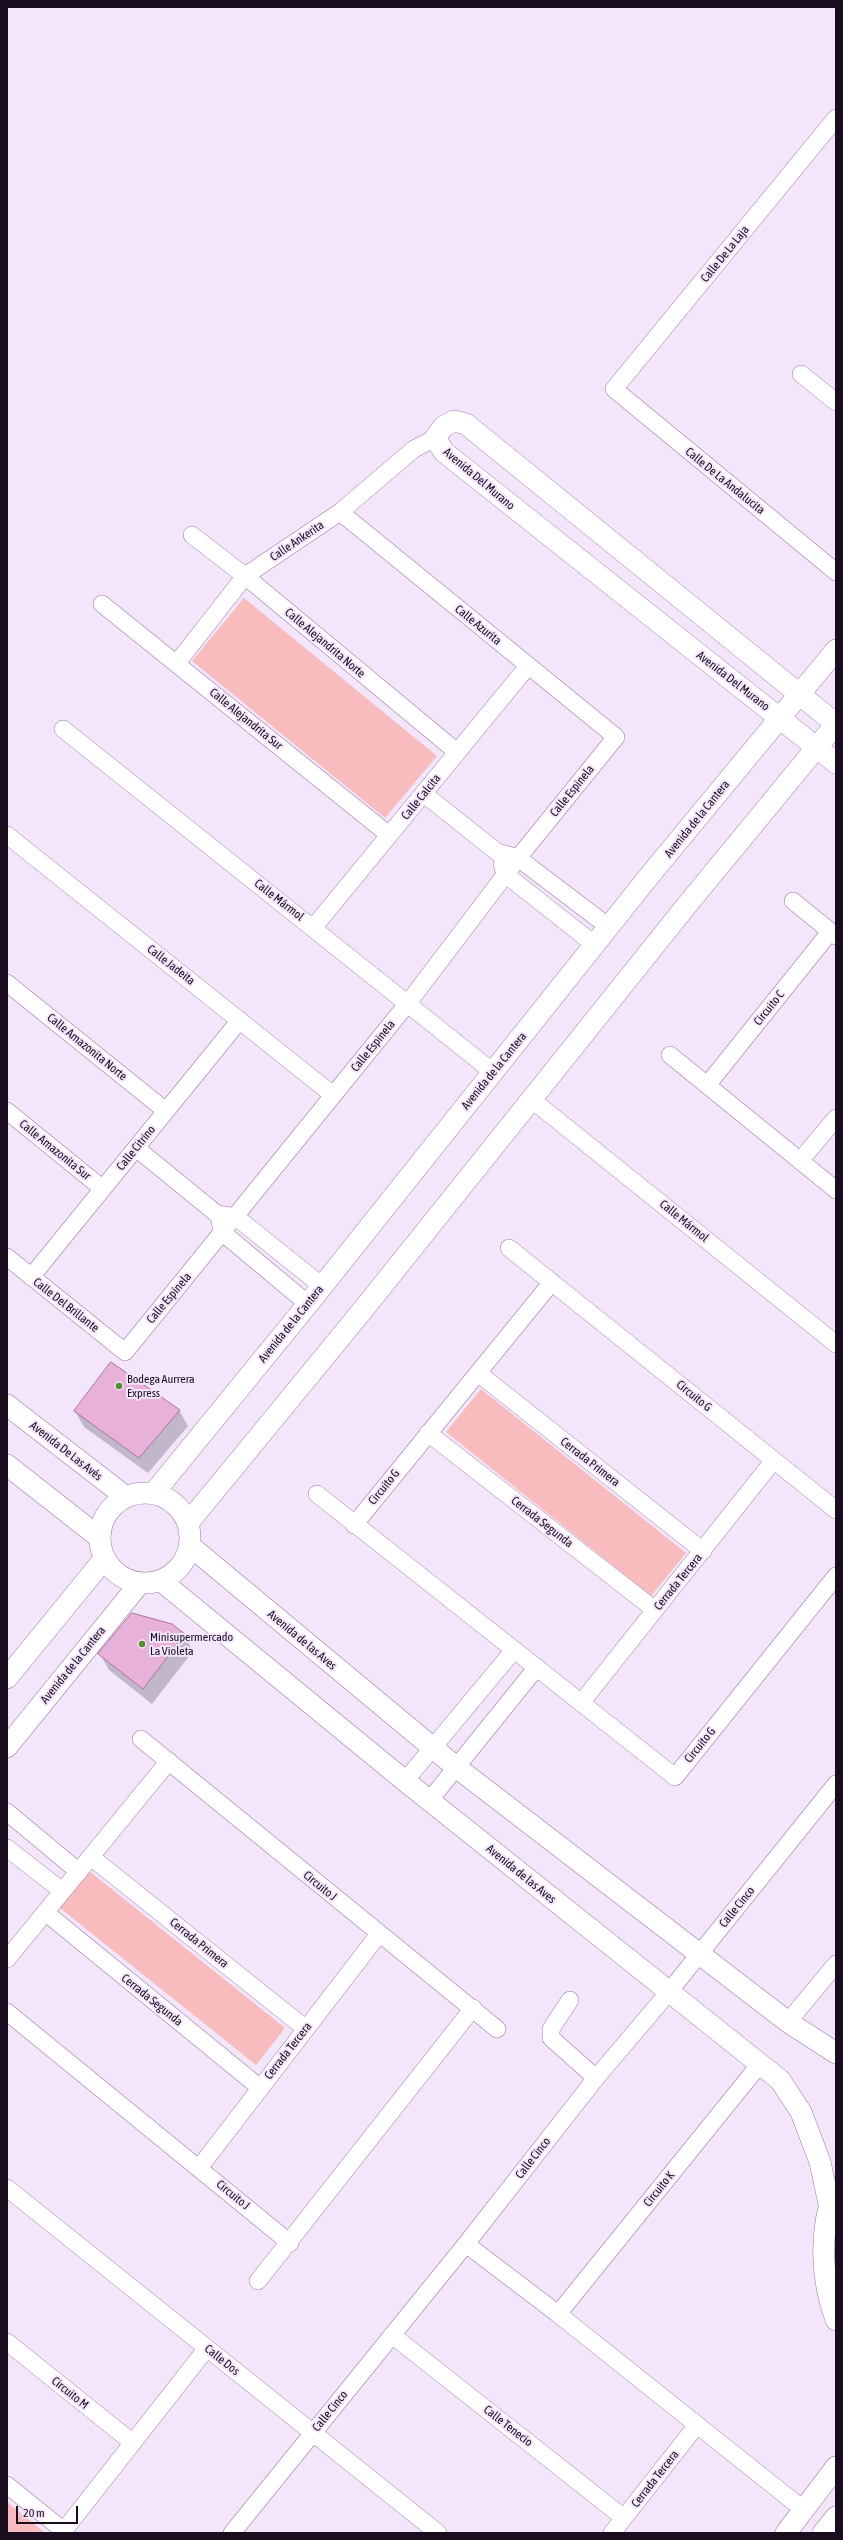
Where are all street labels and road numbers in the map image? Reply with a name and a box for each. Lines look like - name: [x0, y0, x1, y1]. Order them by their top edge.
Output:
- street label: Calle De La Laja: [698, 223, 752, 285]
- street label: Avenida Del Murano: [440, 445, 518, 513]
- street label: Calle De La Andalucita: [682, 445, 768, 517]
- street label: Calle Ankerita: [267, 518, 327, 564]
- street label: Calle Azurita: [452, 602, 504, 648]
- street label: Calle Alejandrita Norte: [282, 605, 368, 681]
- street label: Avenida Del Murano: [694, 648, 772, 714]
- street label: Calle Alejandrita Sur: [207, 685, 285, 753]
- street label: Calle Espinela: [547, 762, 597, 820]
- street label: Calle Calcita: [398, 771, 444, 823]
- street label: Avenida de la Cantera: [661, 777, 733, 861]
- street label: Calle Mármol: [251, 876, 307, 924]
- street label: Calle Jadeita: [144, 942, 198, 988]
- street label: Circuito C: [751, 988, 787, 1028]
- street label: Calle Amazonita Norte: [44, 1010, 130, 1084]
- street label: Calle Espinela: [348, 1017, 398, 1075]
- street label: Avenida de la Cantera: [458, 1029, 530, 1113]
- street label: Calle Amazonita Sur: [16, 1117, 94, 1183]
- street label: Calle Citrino: [114, 1123, 158, 1173]
- street label: Calle Mármol: [657, 1197, 711, 1245]
- street label: Calle Espinela: [144, 1270, 194, 1326]
- street label: Calle Del Brillante: [30, 1275, 102, 1335]
- street label: Avenida de la Cantera: [255, 1282, 327, 1366]
- street label: Circuito G: [673, 1377, 715, 1415]
- street label: Avenida De Las Avés: [27, 1418, 105, 1484]
- street label: Cerrada Primera: [557, 1434, 623, 1490]
- street label: Circuito G: [365, 1466, 403, 1508]
- street label: Cerrada Segunda: [508, 1493, 576, 1551]
- street label: Cerrada Tercera: [651, 1551, 705, 1613]
- street label: Avenida de las Aves: [265, 1607, 339, 1673]
- street label: Avenida de la Cantera: [37, 1623, 109, 1707]
- street label: Circuito G: [681, 1724, 719, 1766]
- street label: Avenida de las Aves: [483, 1842, 559, 1906]
- street label: Circuito J: [300, 1868, 340, 1904]
- street label: Calle Cinco: [716, 1884, 758, 1930]
- street label: Cerrada Primera: [167, 1915, 231, 1971]
- street label: Cerrada Segunda: [118, 1971, 186, 2029]
- street label: Cerrada Tercera: [261, 2020, 315, 2082]
- street label: Calle Cinco: [512, 2135, 554, 2181]
- street label: Circuito K: [640, 2168, 678, 2210]
- street label: Circuito J: [213, 2177, 253, 2213]
- street label: Calle Dos: [202, 2342, 242, 2378]
- street label: Circuito M: [49, 2374, 91, 2412]
- street label: Calle Cinco: [309, 2388, 351, 2434]
- street label: Calle Tenecio: [481, 2402, 535, 2450]
- street label: Cerrada Tercera: [628, 2448, 682, 2510]

